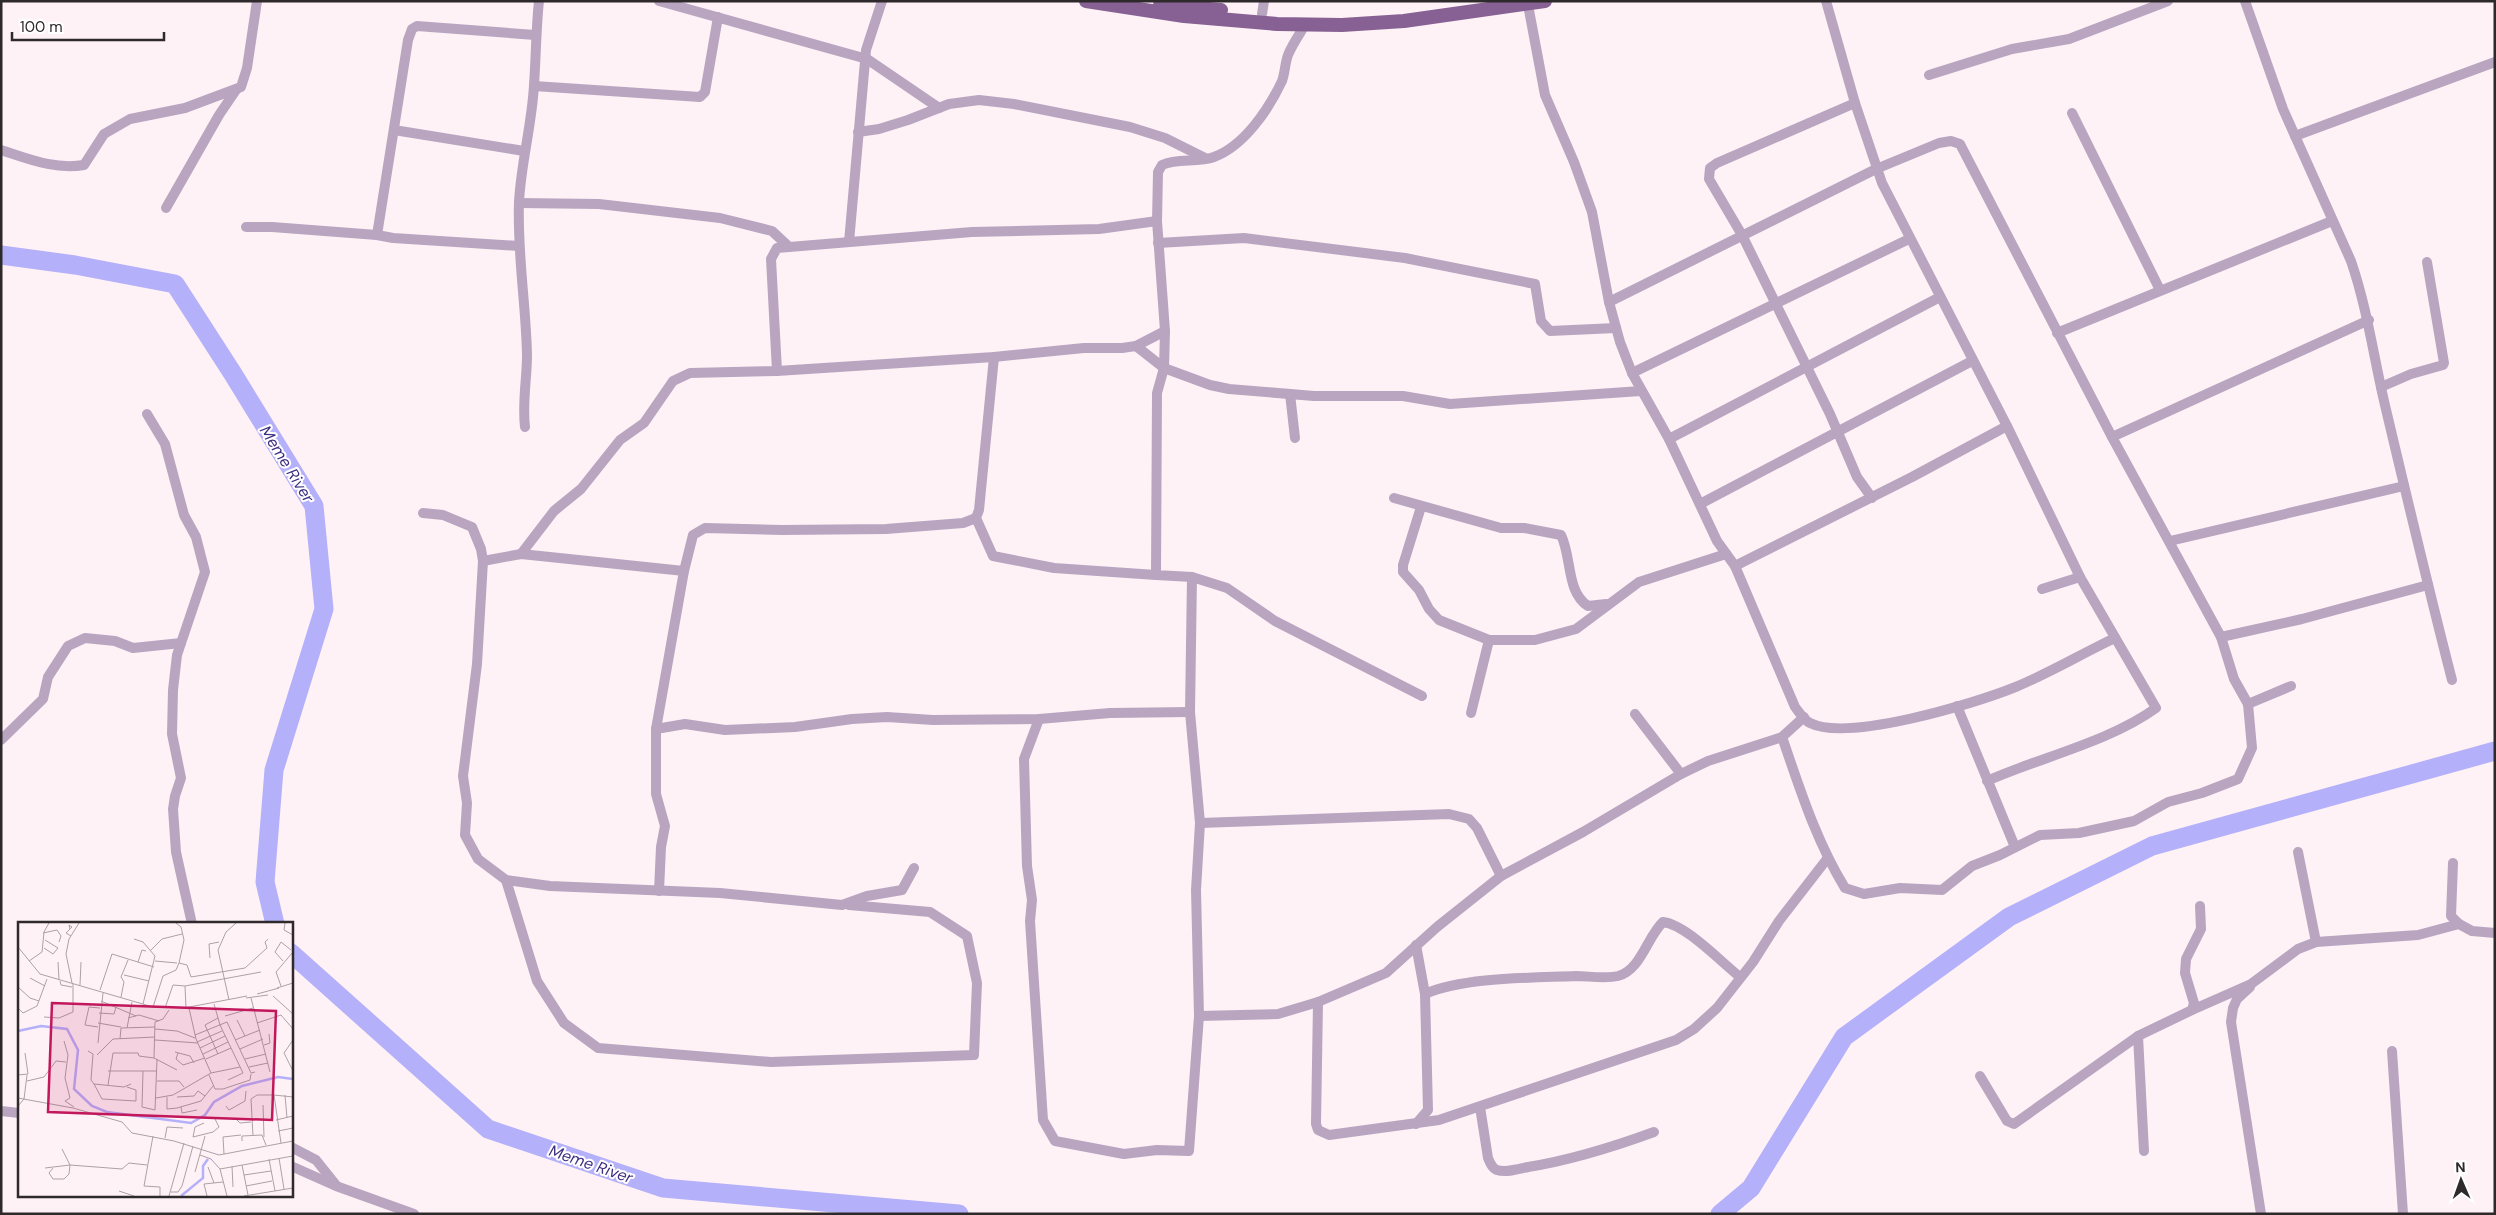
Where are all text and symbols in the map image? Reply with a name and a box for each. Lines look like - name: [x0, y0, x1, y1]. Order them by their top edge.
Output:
- scale bar: [12, 10, 165, 42]
- text: 100 m: [20, 17, 63, 37]
- water label: Meme River: [255, 421, 320, 507]
- inset map: [18, 922, 292, 1198]
- water label: Meme River: [546, 1140, 637, 1188]
- north arrow: [2436, 1155, 2486, 1205]
- text: N: [2455, 1158, 2466, 1176]

